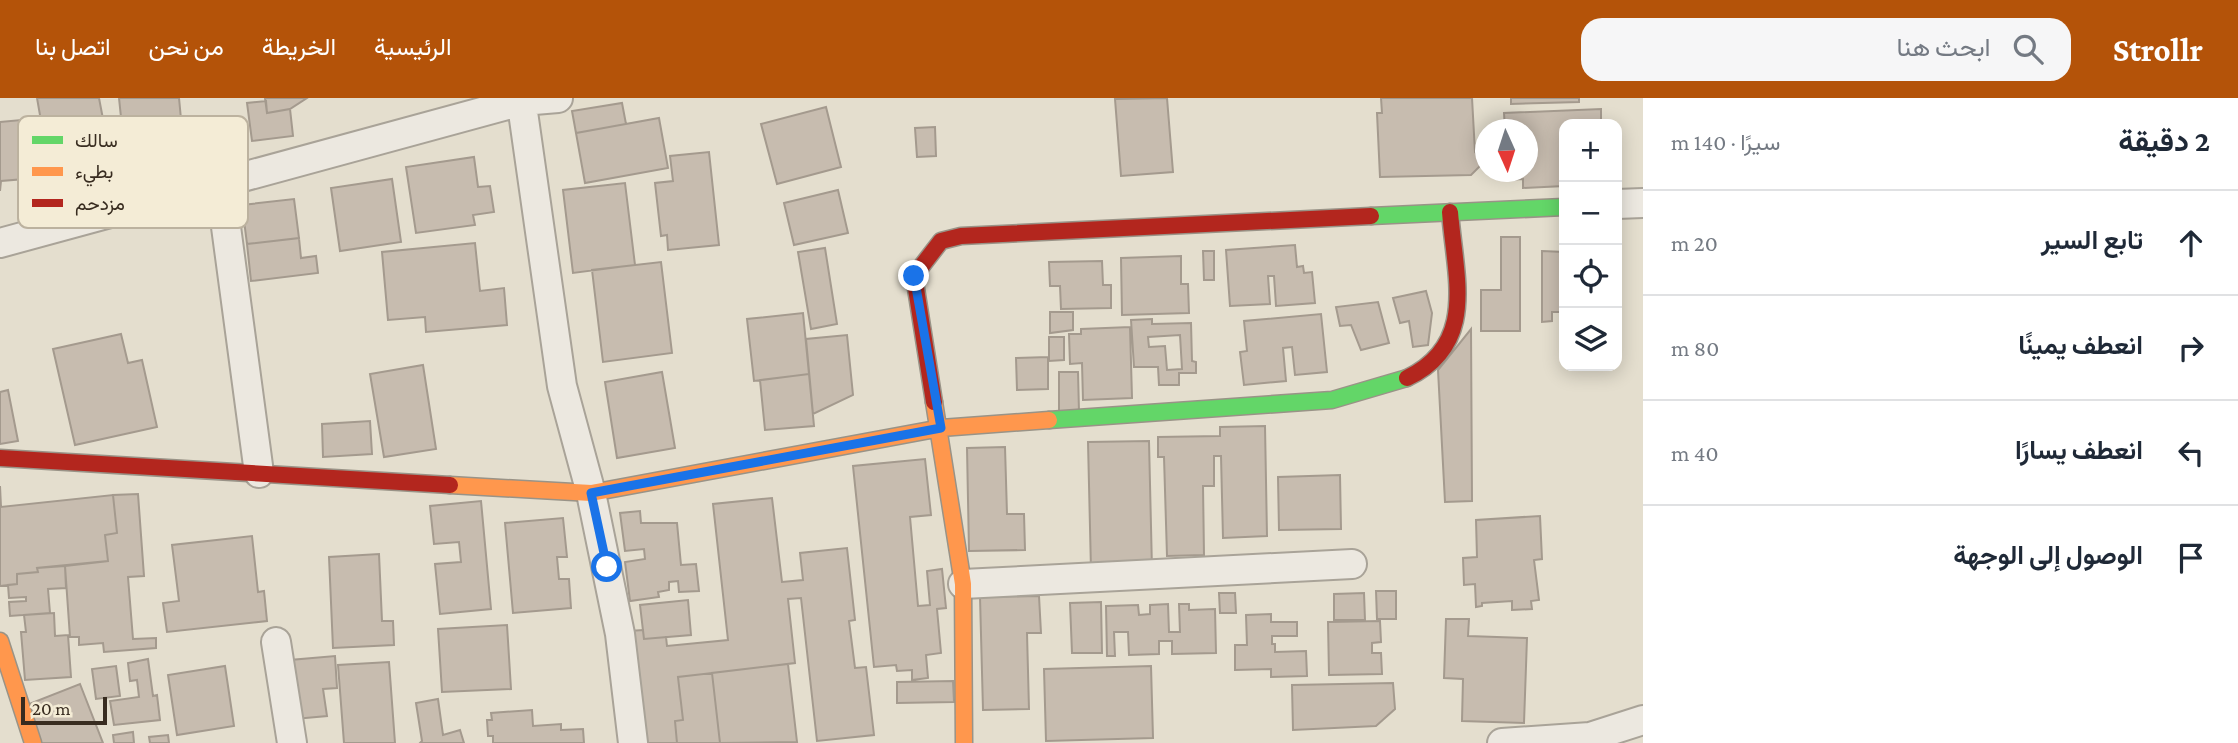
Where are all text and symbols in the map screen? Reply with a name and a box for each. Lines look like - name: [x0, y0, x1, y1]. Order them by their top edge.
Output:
- search box: [1581, 18, 2071, 81]
- icon: search: [2009, 30, 2047, 68]
- text: Strollr: [2113, 31, 2203, 68]
- text: اتصل بنا: [35, 33, 111, 60]
- text: من نحن: [149, 33, 224, 60]
- text: الخريطة: [262, 33, 336, 60]
- text: الرئيسية: [374, 33, 452, 60]
- text: ابحث هنا: [1897, 33, 1991, 62]
- legend: [18, 116, 248, 228]
- north arrow: [1475, 119, 1538, 182]
- map controls: [1559, 119, 1622, 371]
- button: +: [1559, 119, 1622, 182]
- text: 2 دقيقة: [2118, 124, 2210, 157]
- text: سيرًا · 140 m: [1671, 129, 1780, 155]
- text: سالك: [75, 130, 118, 151]
- text: بطيء: [75, 161, 113, 187]
- button: −: [1559, 182, 1622, 245]
- text: مزدحم: [75, 193, 125, 216]
- icon: ahead: [2172, 224, 2210, 262]
- text: تابع السير: [2041, 226, 2143, 255]
- text: 20 m: [1671, 230, 1718, 256]
- button: locate: [1559, 245, 1622, 308]
- route end: [898, 260, 929, 291]
- button: layers: [1559, 308, 1622, 371]
- icon: right: [2172, 329, 2210, 367]
- text: انعطف يمينًا: [2018, 331, 2143, 360]
- text: 80 m: [1671, 335, 1719, 361]
- icon: left: [2172, 434, 2210, 472]
- text: انعطف يسارًا: [2015, 436, 2143, 465]
- text: 40 m: [1671, 440, 1719, 466]
- icon: arrive: [2172, 539, 2210, 577]
- text: الوصول إلى الوجهة: [1953, 541, 2143, 570]
- route start: [591, 551, 622, 582]
- scale bar: [21, 694, 107, 726]
- text: 20 m: [32, 698, 71, 719]

